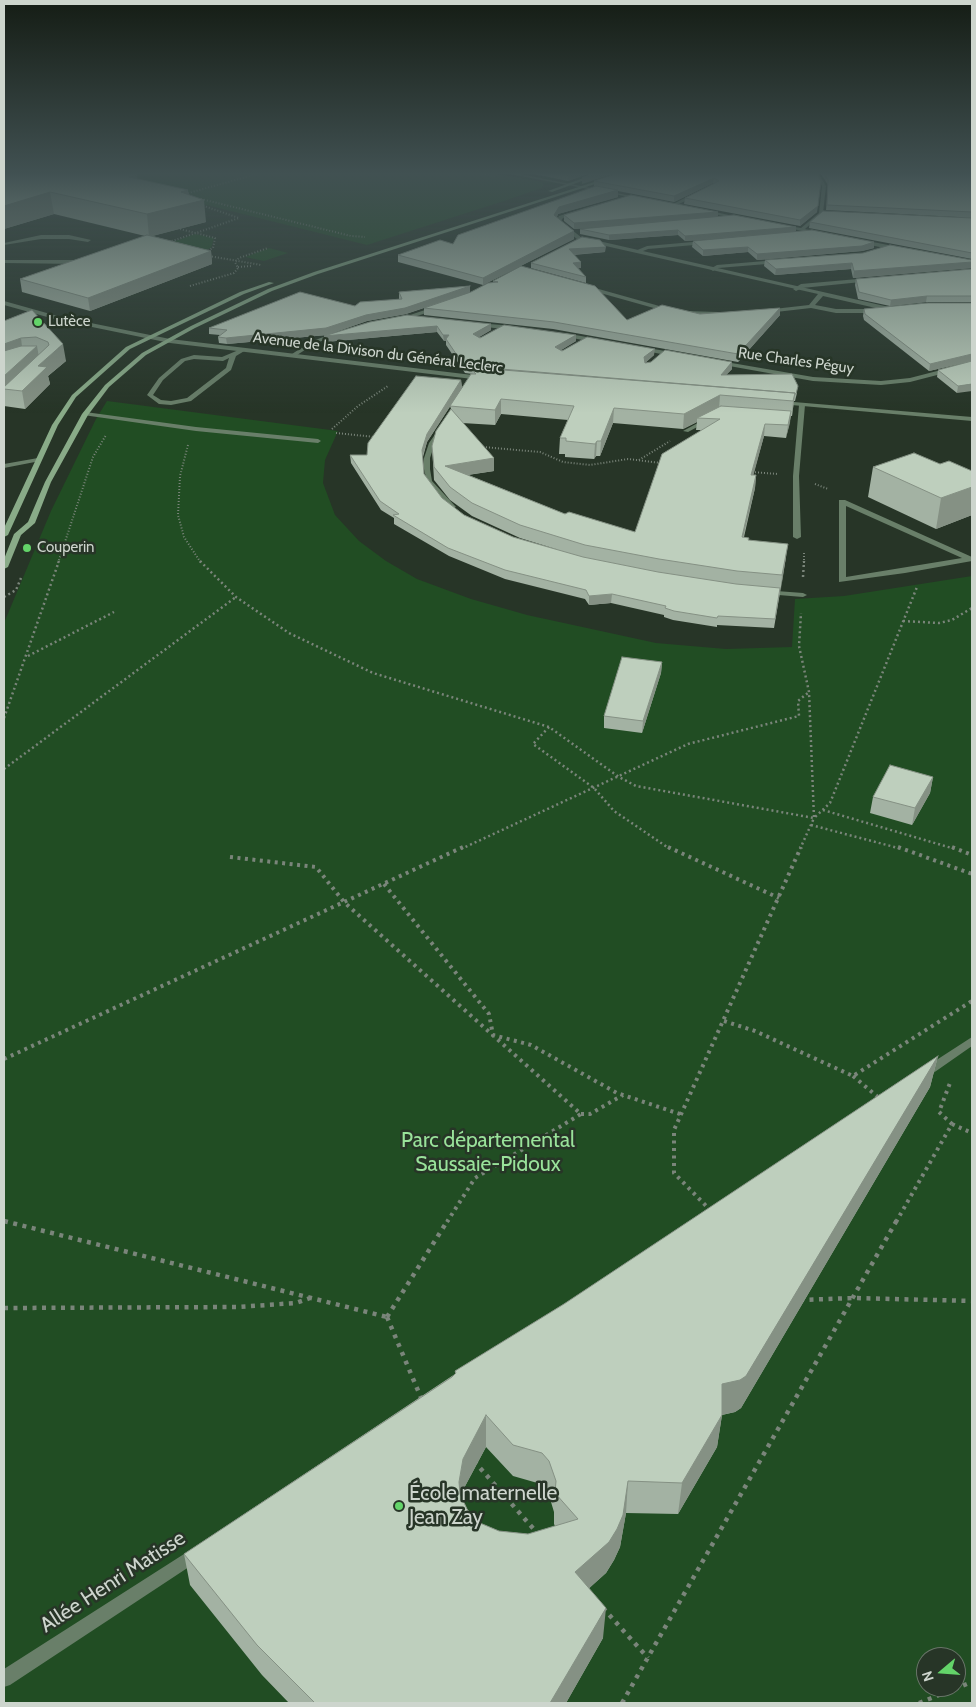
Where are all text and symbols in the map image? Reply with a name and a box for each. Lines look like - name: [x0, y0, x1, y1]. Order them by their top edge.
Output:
- place label: Lutèce: [48, 313, 90, 331]
- marker: Lutèce: [32, 316, 44, 328]
- street label: Avenue de la Divison du Général Leclerc: [252, 329, 504, 377]
- street label: Rue Charles Péguy: [737, 344, 855, 378]
- place label: Couperin: [37, 539, 94, 557]
- marker: Couperin: [21, 542, 33, 554]
- park label: Parc départemental Saussaie-Pidoux: [401, 1128, 575, 1178]
- place label: École maternelle Jean Zay: [409, 1481, 557, 1531]
- marker: École maternelle Jean Zay: [393, 1500, 405, 1512]
- street label: Allée Henri Matisse: [36, 1526, 190, 1638]
- north arrow: [916, 1647, 966, 1697]
- text: N: [918, 1669, 938, 1684]

